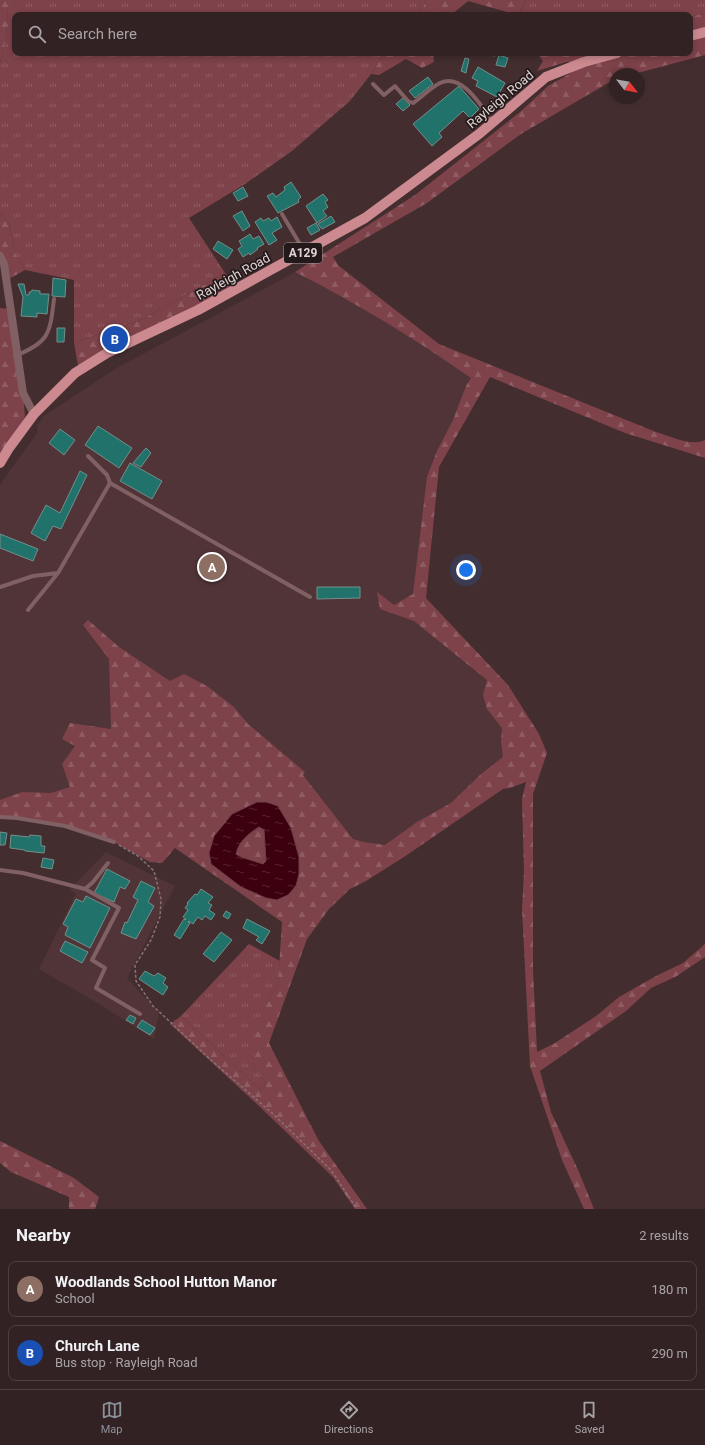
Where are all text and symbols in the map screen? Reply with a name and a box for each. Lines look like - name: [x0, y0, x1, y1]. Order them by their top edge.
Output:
- search box: [12, 12, 693, 56]
- icon: search: [26, 23, 48, 45]
- text: Search here: [58, 25, 137, 43]
- street label: Rayleigh Road: [464, 67, 537, 131]
- north arrow: [609, 68, 645, 104]
- road number: A129: [284, 243, 322, 263]
- street label: Rayleigh Road: [194, 250, 273, 303]
- pin: B: [102, 324, 128, 354]
- pin: A: [199, 552, 225, 582]
- your location: [456, 560, 476, 580]
- text: Nearby: [16, 1225, 71, 1245]
- text: 2 results: [639, 1228, 689, 1243]
- text: Woodlands School Hutton Manor: [55, 1273, 277, 1291]
- text: A: [26, 1282, 34, 1297]
- text: 180 m: [651, 1282, 688, 1297]
- text: School: [55, 1291, 95, 1306]
- text: Church Lane: [55, 1337, 140, 1355]
- text: B: [26, 1346, 34, 1361]
- text: 290 m: [651, 1346, 688, 1361]
- text: Bus stop · Rayleigh Road: [55, 1355, 197, 1370]
- tab: Map: [101, 1399, 123, 1436]
- tab: Directions: [324, 1399, 373, 1436]
- tab: Saved: [575, 1399, 604, 1436]

